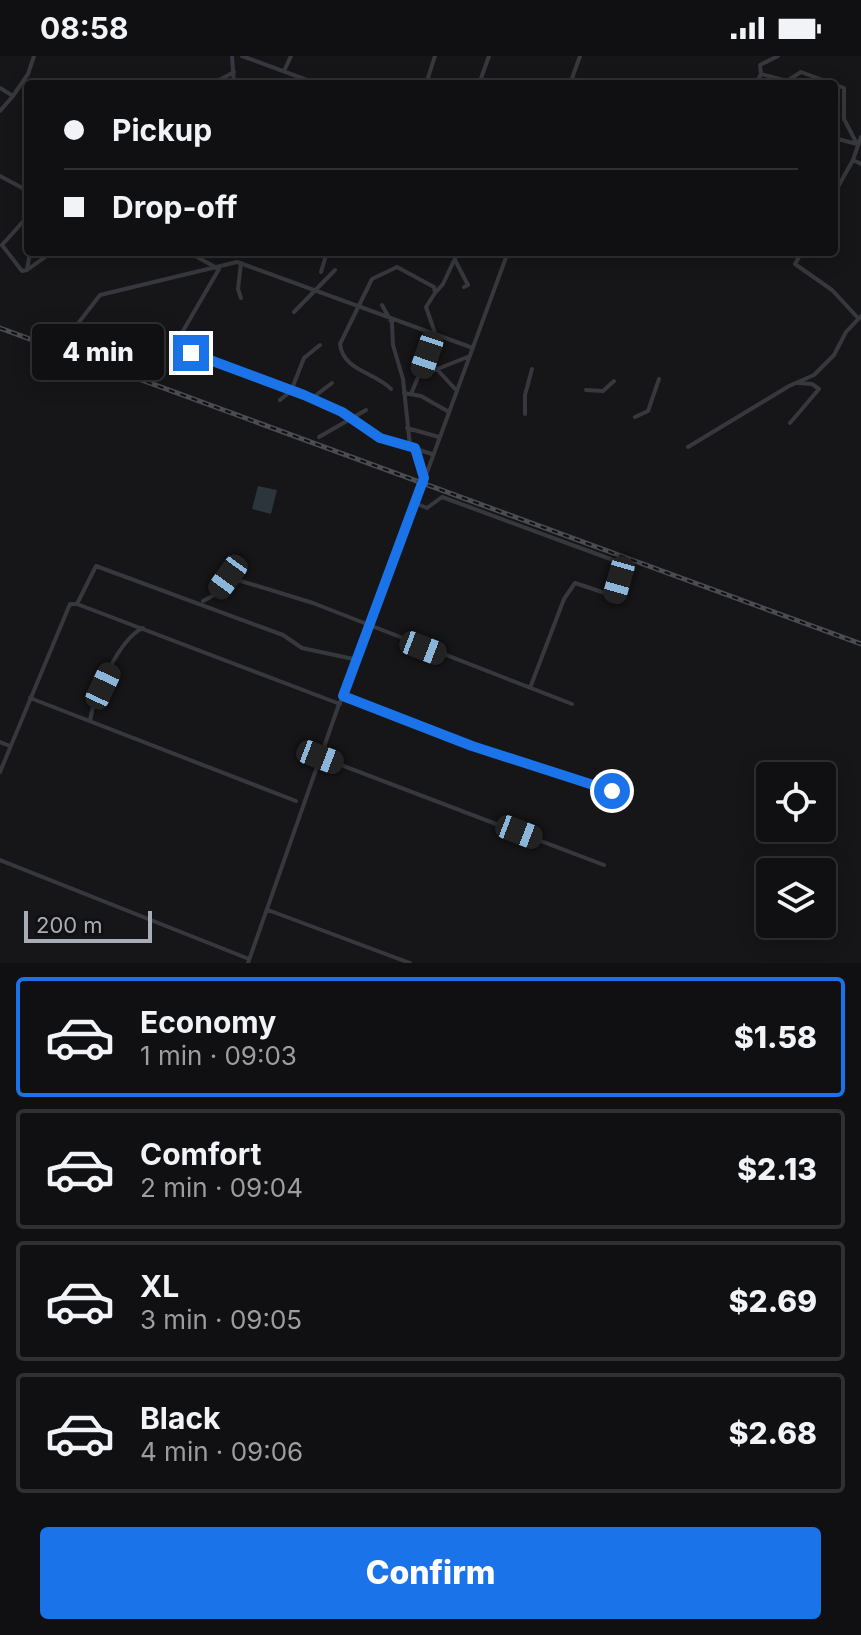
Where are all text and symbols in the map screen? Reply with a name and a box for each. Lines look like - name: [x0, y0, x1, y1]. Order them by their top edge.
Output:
- text: 08:58: [40, 10, 128, 46]
- text: Pickup: [112, 112, 212, 148]
- text: Drop-off: [112, 189, 238, 225]
- callout: 4 min: [31, 325, 163, 381]
- car: [408, 328, 446, 382]
- route end: [173, 335, 209, 371]
- text: 4 min: [62, 336, 134, 367]
- car: [204, 551, 252, 603]
- car: [601, 554, 637, 606]
- car: [396, 628, 450, 668]
- car: [82, 659, 124, 713]
- car: [293, 737, 347, 777]
- map controls: [756, 762, 836, 938]
- button: locate: [756, 762, 836, 842]
- route start: [594, 773, 630, 809]
- car: [492, 812, 546, 852]
- button: layers: [756, 858, 836, 938]
- scale bar: [24, 907, 152, 943]
- text: 200 m: [36, 912, 103, 938]
- icon: car: [44, 1001, 116, 1073]
- text: Economy: [140, 1004, 276, 1040]
- text: $1.58: [734, 1019, 817, 1055]
- text: 1 min · 09:03: [140, 1040, 297, 1071]
- icon: car: [44, 1133, 116, 1205]
- text: Comfort: [140, 1136, 261, 1172]
- text: $2.13: [737, 1151, 817, 1187]
- text: 2 min · 09:04: [140, 1172, 303, 1203]
- icon: car: [44, 1265, 116, 1337]
- text: XL: [140, 1268, 179, 1304]
- text: $2.69: [729, 1283, 817, 1319]
- text: 3 min · 09:05: [140, 1304, 302, 1335]
- icon: car: [44, 1397, 116, 1469]
- text: Black: [140, 1400, 220, 1436]
- text: $2.68: [729, 1415, 817, 1451]
- text: 4 min · 09:06: [140, 1436, 303, 1467]
- button: Confirm: [40, 1527, 821, 1619]

